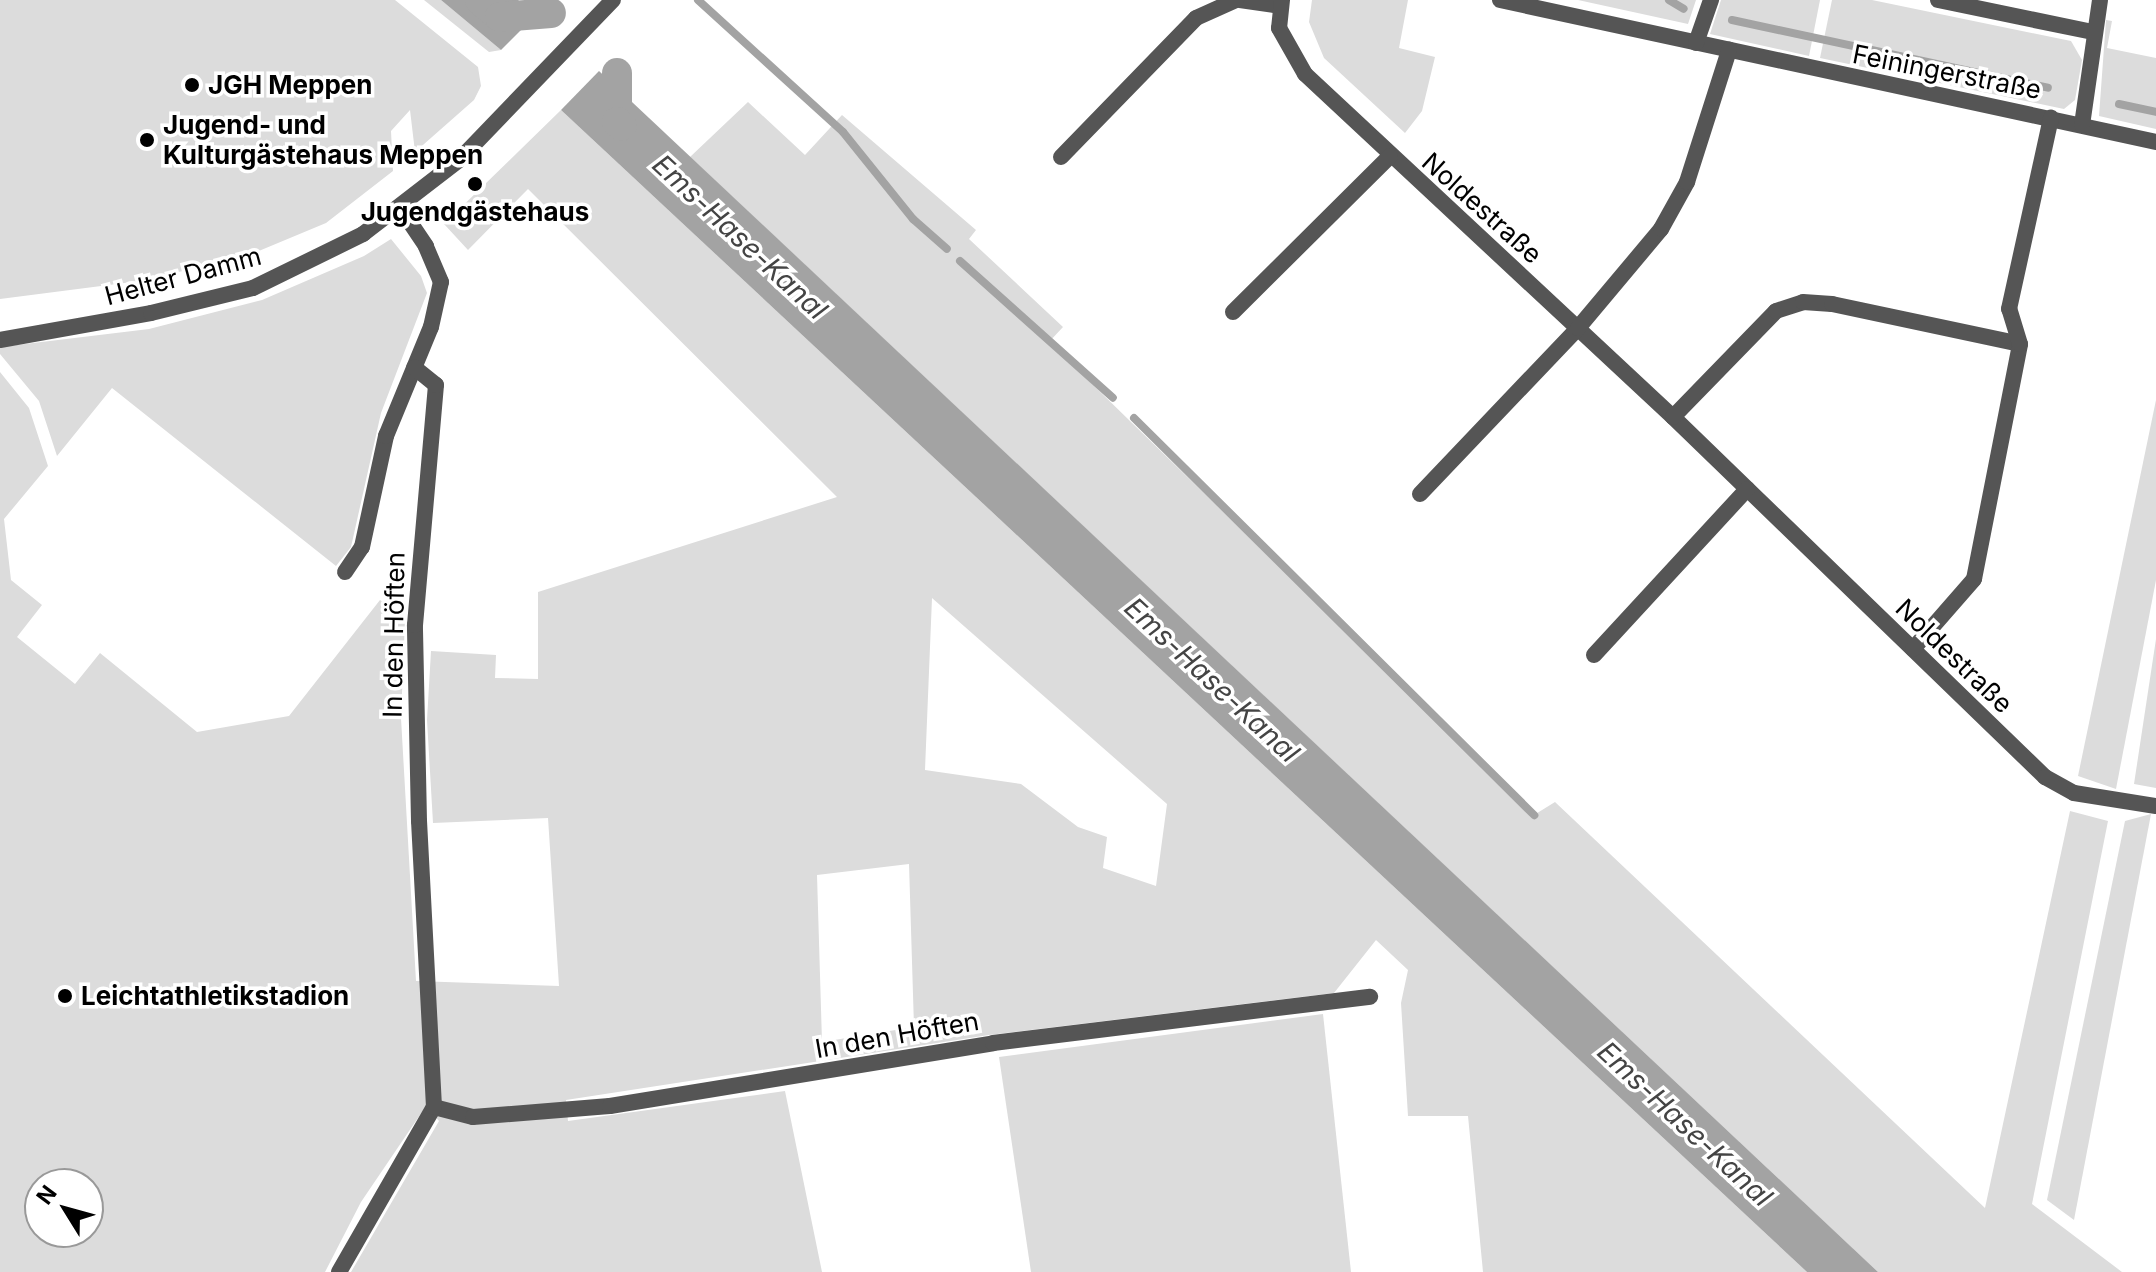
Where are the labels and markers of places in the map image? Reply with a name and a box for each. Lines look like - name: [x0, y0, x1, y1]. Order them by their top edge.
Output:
- place label: JGH Meppen: [208, 69, 372, 101]
- marker: JGH Meppen: [183, 76, 201, 94]
- place label: Jugend- und Kulturgästehaus Meppen: [163, 109, 483, 170]
- marker: Jugend- und Kulturgästehaus Meppen: [138, 131, 156, 149]
- marker: Jugendgästehaus: [466, 175, 484, 193]
- place label: Jugendgästehaus: [361, 196, 589, 228]
- place label: Leichtathletikstadion: [81, 980, 349, 1012]
- marker: Leichtathletikstadion: [56, 987, 74, 1005]

